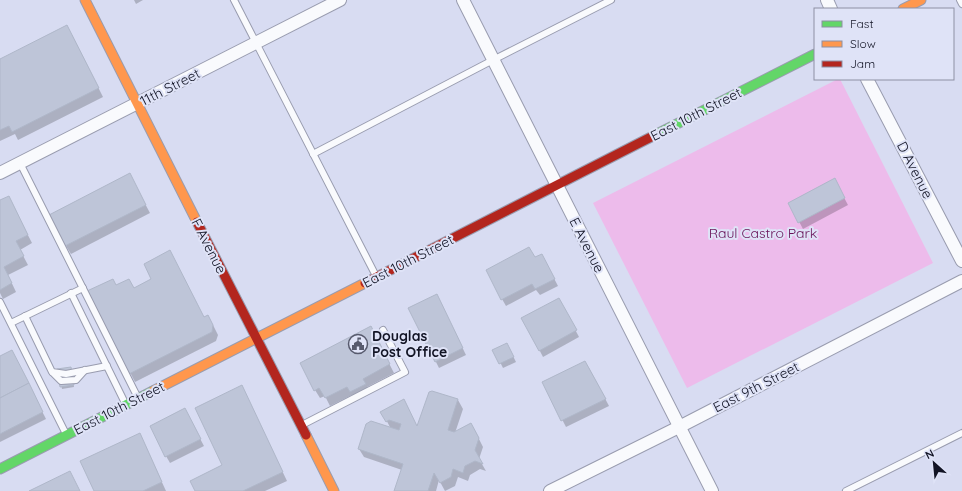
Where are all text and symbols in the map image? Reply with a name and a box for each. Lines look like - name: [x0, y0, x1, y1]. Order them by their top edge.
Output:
- legend: [814, 8, 954, 80]
- text: Fast: [850, 16, 874, 31]
- text: Slow: [850, 36, 876, 51]
- text: Jam: [850, 56, 875, 71]
- street label: 11th Street: [137, 64, 203, 110]
- street label: East 10th Street: [647, 83, 745, 145]
- street label: D Avenue: [893, 138, 937, 202]
- street label: E Avenue: [565, 214, 609, 276]
- street label: F Avenue: [187, 215, 231, 277]
- park label: Raul Castro Park: [709, 224, 817, 242]
- street label: East 10th Street: [359, 230, 457, 292]
- place label: Douglas Post Office: [372, 327, 447, 361]
- public building icon: Douglas Post Office: [347, 333, 369, 355]
- street label: East 9th Street: [710, 357, 802, 416]
- street label: East 10th Street: [70, 377, 168, 439]
- north arrow: [914, 443, 954, 483]
- text: N: [923, 446, 936, 462]

